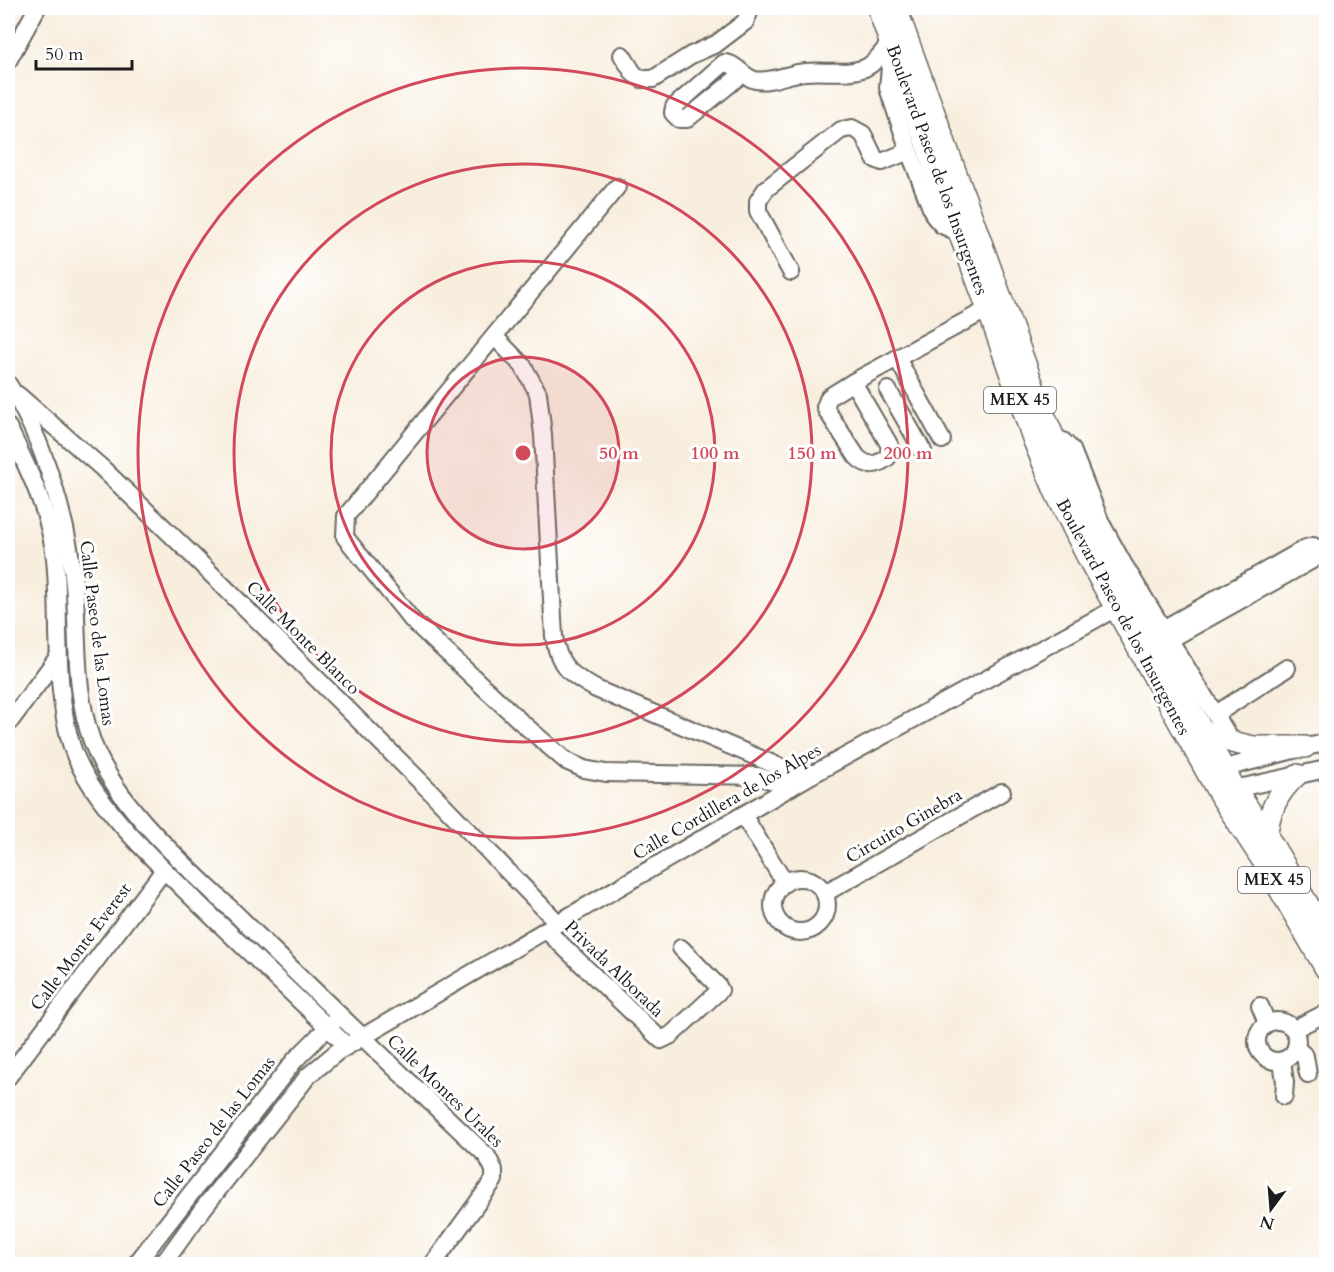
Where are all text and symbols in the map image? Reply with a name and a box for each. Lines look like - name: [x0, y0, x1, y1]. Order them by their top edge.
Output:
- scale bar: [36, 33, 132, 71]
- street label: Boulevard Paseo de los Insurgentes: [880, 41, 994, 299]
- text: 50 m: [45, 42, 84, 67]
- road number: MEX 45: [984, 387, 1056, 413]
- text: 50 m: [599, 441, 639, 466]
- text: 100 m: [690, 441, 740, 466]
- text: 150 m: [787, 441, 837, 466]
- text: 200 m: [883, 441, 933, 466]
- centre of rings: [513, 443, 533, 463]
- street label: Boulevard Paseo de los Insurgentes: [1050, 494, 1196, 740]
- street label: Calle Paseo de las Lomas: [73, 539, 121, 727]
- street label: Calle Monte Blanco: [240, 575, 366, 701]
- street label: Calle Cordillera de los Alpes: [628, 738, 826, 866]
- street label: Circuito Ginebra: [841, 782, 967, 869]
- road number: MEX 45: [1238, 867, 1310, 893]
- street label: Calle Monte Everest: [25, 878, 138, 1016]
- street label: Privada Alborada: [559, 915, 670, 1023]
- street label: Calle Montes Urales: [381, 1029, 509, 1153]
- street label: Calle Paseo de las Lomas: [147, 1051, 281, 1213]
- north arrow: [1241, 1179, 1301, 1239]
- text: N: [1257, 1210, 1277, 1235]

